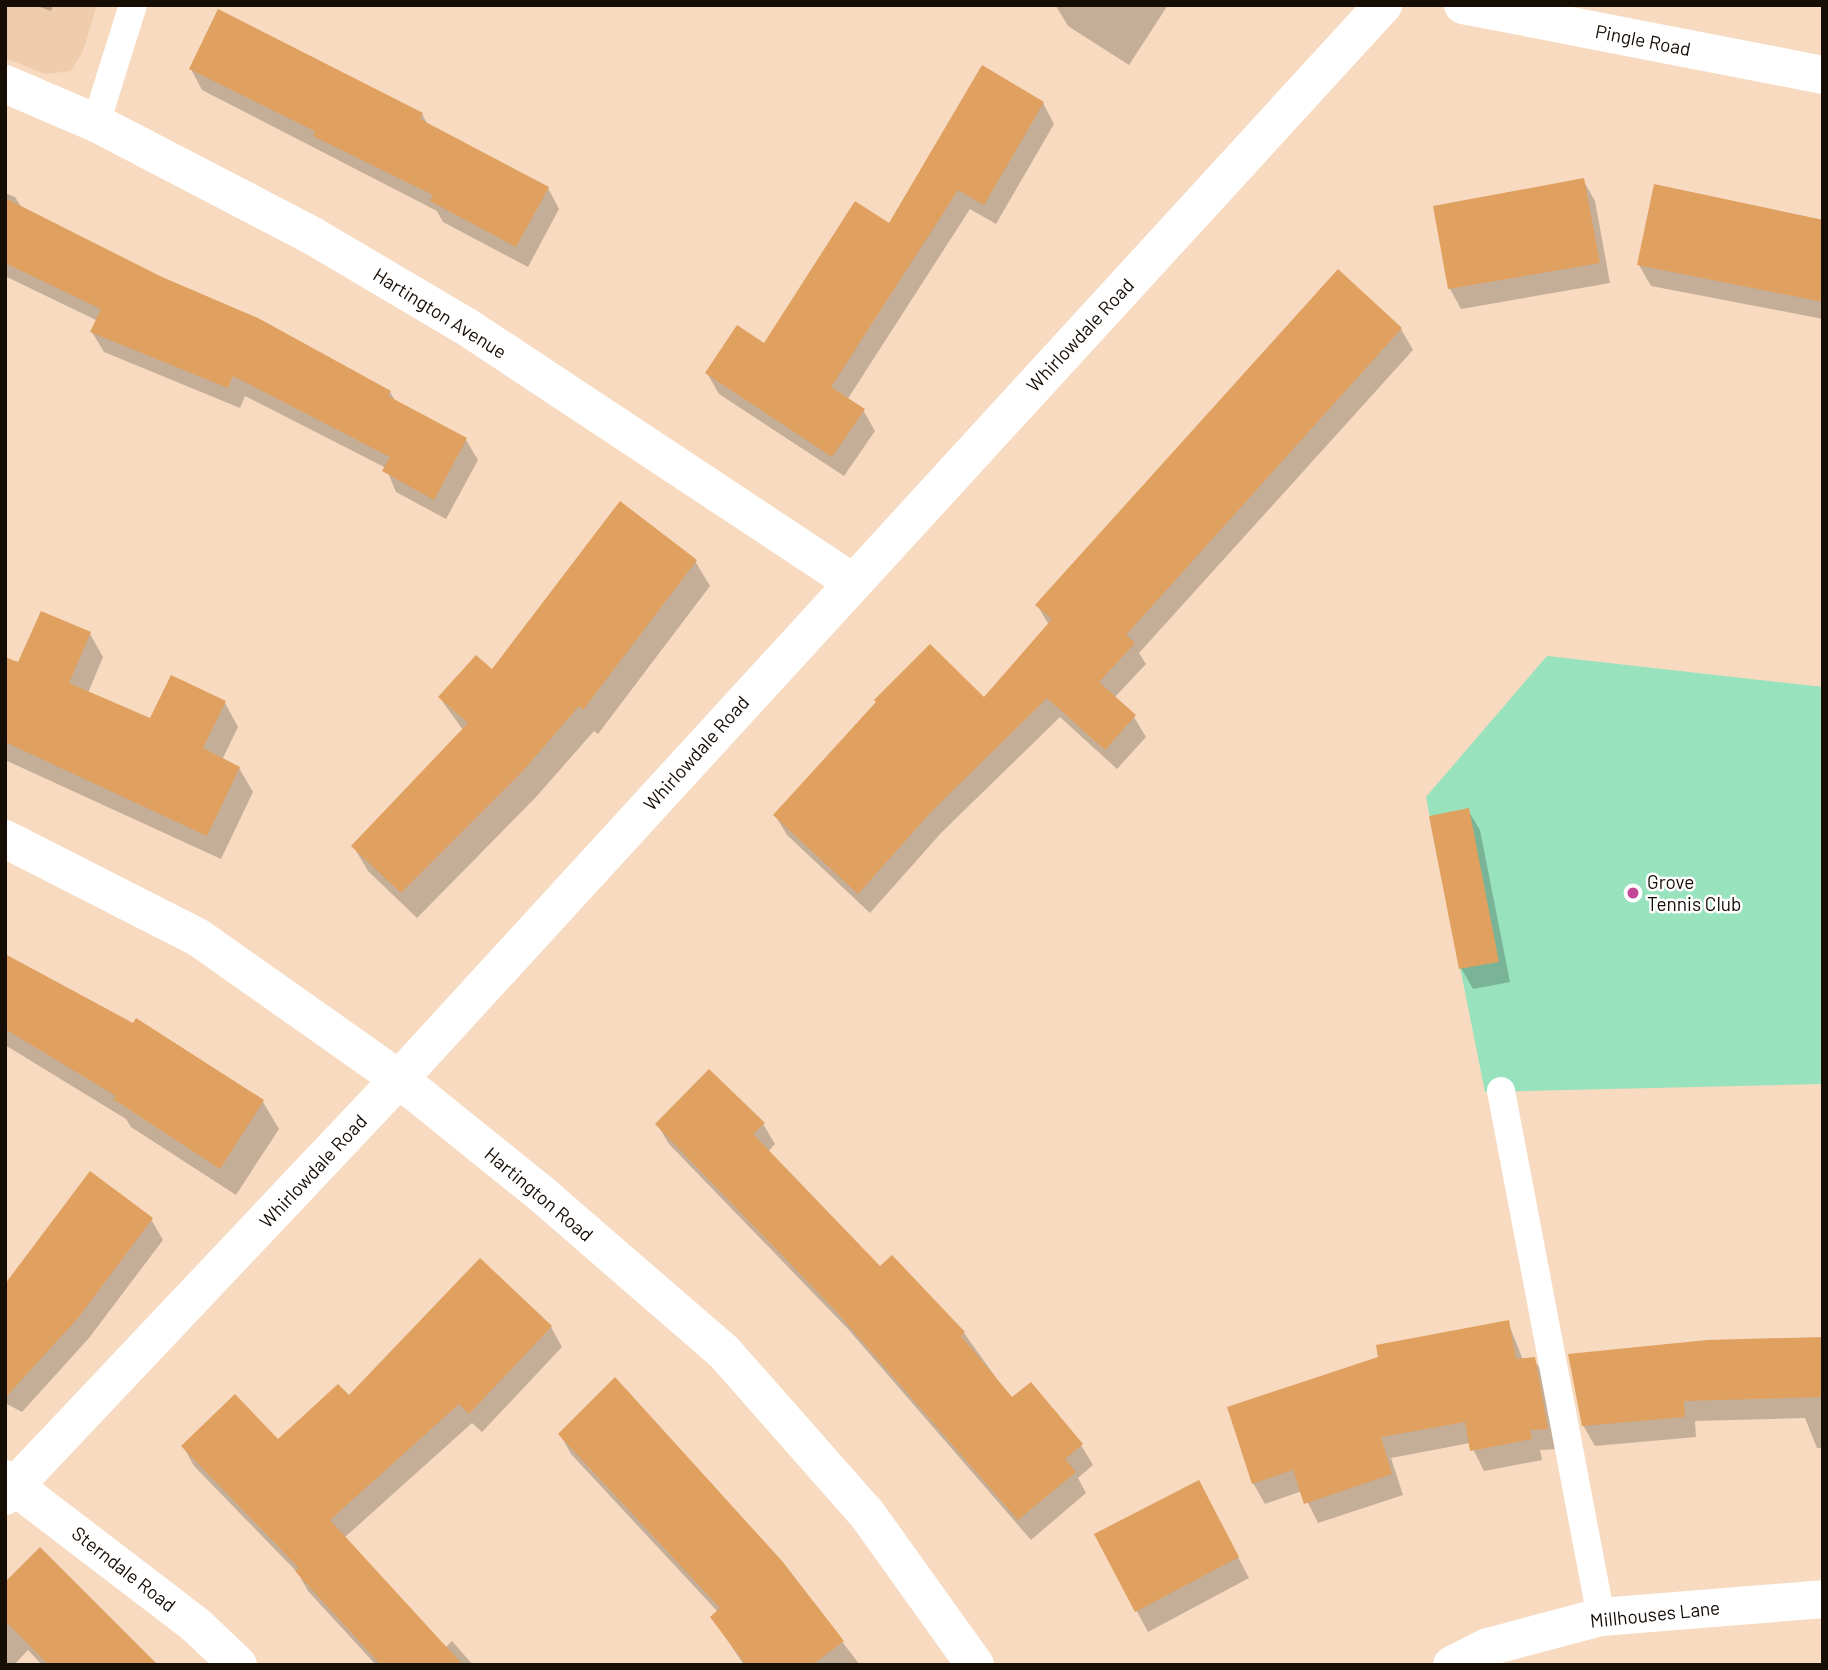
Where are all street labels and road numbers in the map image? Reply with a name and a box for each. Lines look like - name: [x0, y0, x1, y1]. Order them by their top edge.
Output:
- street label: Pingle Road: [1593, 20, 1693, 60]
- street label: Hartington Avenue: [369, 263, 511, 363]
- street label: Whirlowdale Road: [1022, 274, 1138, 396]
- street label: Whirlowdale Road: [638, 691, 754, 815]
- street label: Whirlowdale Road: [255, 1110, 371, 1232]
- street label: Hartington Road: [480, 1142, 598, 1246]
- street label: Sterndale Road: [68, 1521, 180, 1617]
- street label: Millhouses Lane: [1589, 1596, 1721, 1632]

